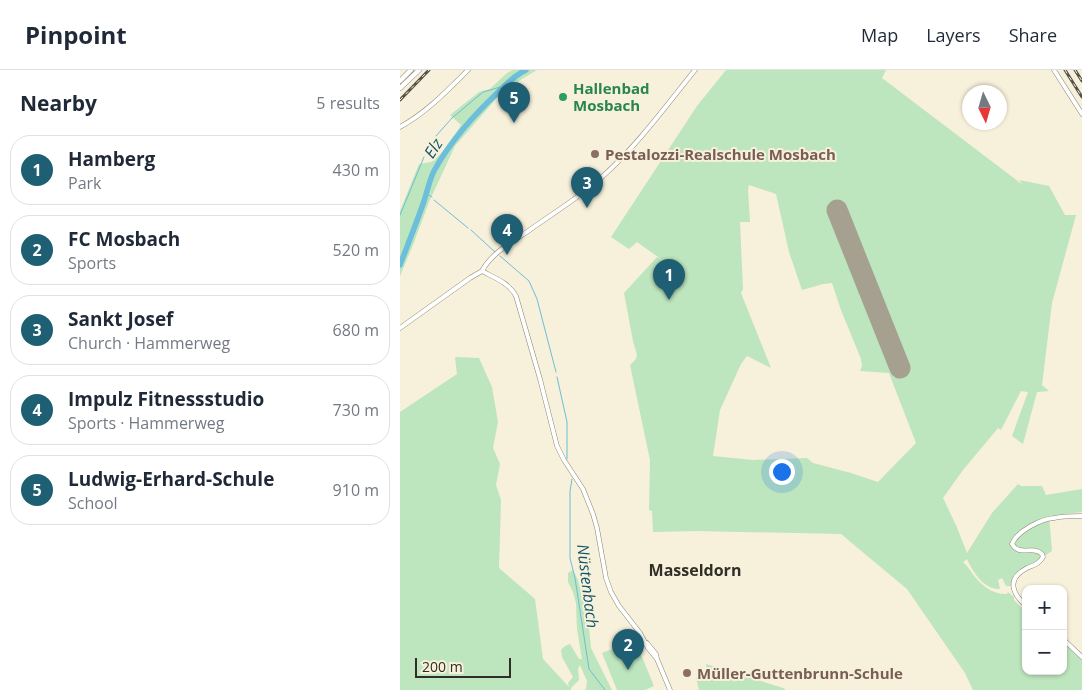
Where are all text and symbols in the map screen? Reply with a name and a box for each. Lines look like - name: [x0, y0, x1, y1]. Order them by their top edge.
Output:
- text: Pinpoint: [25, 18, 127, 51]
- text: Map: [861, 23, 898, 47]
- text: Layers: [926, 23, 981, 47]
- text: Share: [1009, 23, 1057, 47]
- place label: Hallenbad Mosbach: [573, 78, 649, 115]
- pin: 5: [498, 82, 530, 123]
- north arrow: [962, 85, 1007, 130]
- text: Nearby: [20, 89, 97, 117]
- marker: Hallenbad Mosbach: [557, 91, 569, 103]
- text: 5 results: [316, 92, 380, 114]
- water label: Elz: [418, 133, 448, 162]
- place label: Pestalozzi-Realschule Mosbach: [605, 144, 836, 164]
- text: Hamberg: [68, 146, 155, 172]
- marker: Pestalozzi-Realschule Mosbach: [589, 148, 601, 160]
- text: 1: [32, 159, 42, 181]
- text: 430 m: [333, 159, 379, 181]
- pin: 3: [571, 167, 603, 208]
- text: Park: [68, 172, 101, 194]
- pin: 4: [491, 214, 523, 255]
- text: FC Mosbach: [68, 226, 180, 252]
- text: 2: [32, 239, 42, 261]
- text: 520 m: [333, 239, 379, 261]
- text: Sports: [68, 252, 116, 274]
- pin: 1: [653, 259, 685, 300]
- text: Sankt Josef: [68, 306, 173, 332]
- text: 3: [32, 319, 42, 341]
- text: 680 m: [333, 319, 379, 341]
- text: Church · Hammerweg: [68, 332, 230, 354]
- text: Impulz Fitnessstudio: [68, 386, 264, 412]
- text: 4: [32, 399, 42, 421]
- text: 730 m: [333, 399, 379, 421]
- text: Sports · Hammerweg: [68, 412, 224, 434]
- your location: [769, 459, 795, 485]
- text: Ludwig-Erhard-Schule: [68, 466, 274, 492]
- text: 5: [32, 479, 42, 501]
- text: 910 m: [333, 479, 379, 501]
- text: School: [68, 492, 118, 514]
- water label: Nüstenbach: [572, 543, 604, 629]
- district label: Masseldorn: [649, 559, 741, 581]
- map controls: [1022, 585, 1067, 675]
- button: +: [1022, 585, 1067, 630]
- pin: 2: [612, 629, 644, 670]
- button: −: [1022, 630, 1067, 675]
- scale bar: [415, 655, 511, 678]
- text: 200 m: [422, 657, 463, 676]
- place label: Müller-Guttenbrunn-Schule: [697, 663, 903, 683]
- marker: Müller-Guttenbrunn-Schule: [681, 667, 693, 679]

